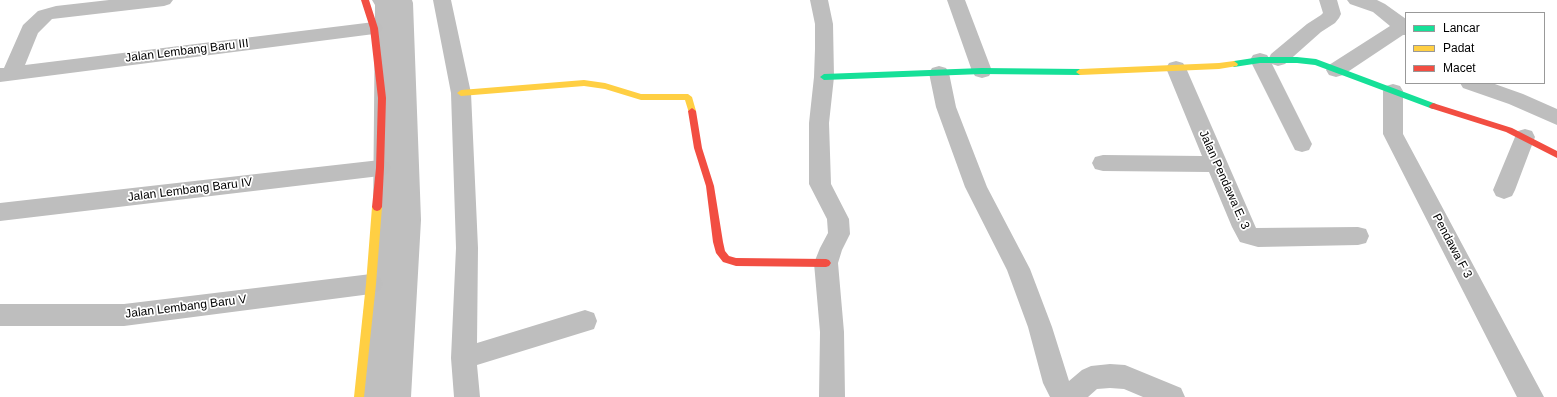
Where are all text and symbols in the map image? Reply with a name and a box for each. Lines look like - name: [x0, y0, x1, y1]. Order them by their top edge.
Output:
- legend: [1405, 12, 1545, 84]
- text: Lancar: [1443, 21, 1480, 35]
- street label: Jalan Lembang Baru III: [125, 36, 249, 66]
- text: Padat: [1443, 41, 1474, 55]
- text: Macet: [1443, 61, 1476, 75]
- street label: Jalan Pendawa E. 3: [1196, 128, 1252, 232]
- street label: Jalan Lembang Baru IV: [127, 175, 253, 205]
- street label: Pendawa F 3: [1429, 211, 1475, 281]
- street label: Jalan Lembang Baru V: [125, 292, 247, 322]

